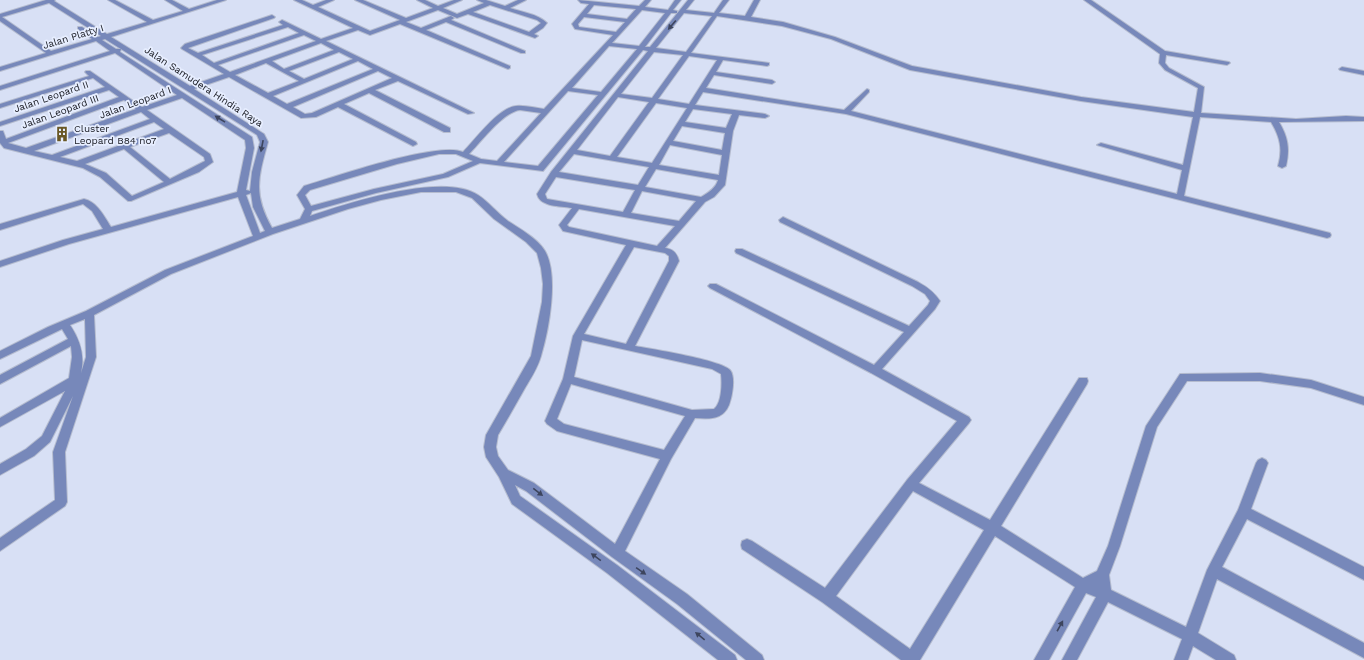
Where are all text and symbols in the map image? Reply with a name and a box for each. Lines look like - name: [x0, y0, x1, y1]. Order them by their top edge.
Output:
- one-way arrow: [667, 19, 676, 30]
- street label: Jalan Platty I: [41, 22, 105, 51]
- street label: Jalan Samudera Hindia Raya: [143, 44, 265, 129]
- street label: Jalan Leopard II: [12, 78, 90, 114]
- street label: Jalan Leopard I: [98, 84, 173, 121]
- street label: Jalan Leopard III: [20, 92, 100, 131]
- one-way arrow: [214, 115, 226, 122]
- place label: Cluster Leopard B84 no7: [74, 123, 157, 146]
- building icon: Cluster Leopard B84 no7: [53, 125, 71, 143]
- one-way arrow: [259, 140, 265, 153]
- one-way arrow: [532, 488, 543, 496]
- one-way arrow: [591, 553, 601, 561]
- one-way arrow: [636, 566, 647, 575]
- one-way arrow: [1057, 620, 1064, 632]
- one-way arrow: [694, 631, 705, 640]

